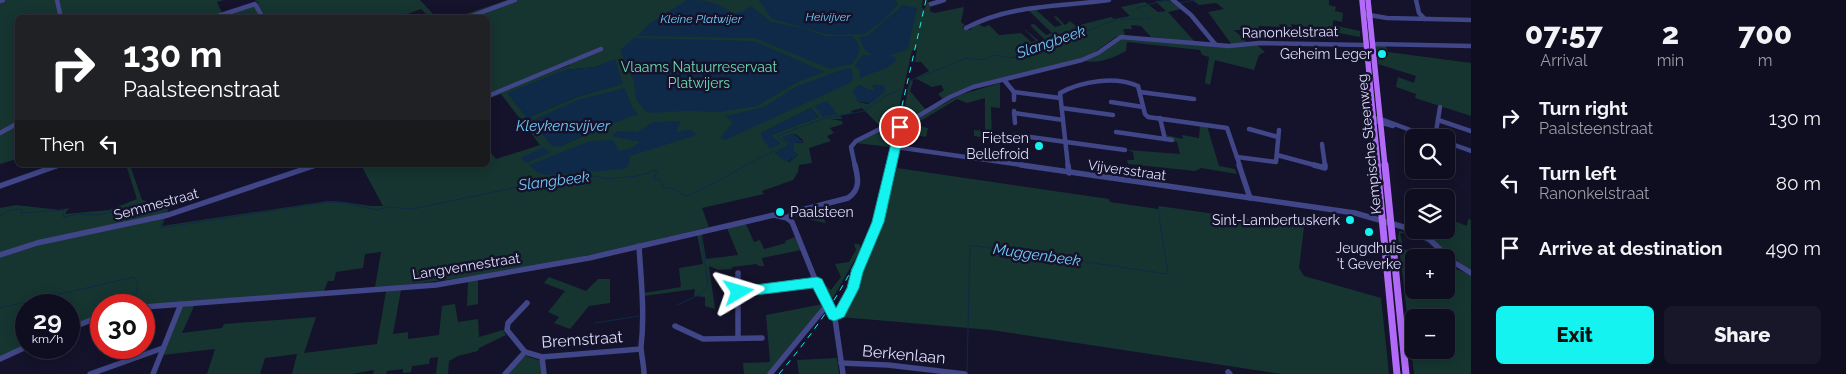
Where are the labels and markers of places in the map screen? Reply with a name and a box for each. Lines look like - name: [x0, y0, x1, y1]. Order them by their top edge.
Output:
- place label: Geheim Leger: [1280, 46, 1372, 62]
- marker: Geheim Leger: [1376, 48, 1388, 60]
- pin: [879, 106, 921, 148]
- place label: Fietsen Bellefroid: [966, 130, 1029, 162]
- marker: Fietsen Bellefroid: [1033, 140, 1045, 152]
- place label: Paalsteen: [790, 204, 854, 220]
- marker: Paalsteen: [774, 206, 786, 218]
- place label: Sint-Lambertuskerk: [1212, 212, 1341, 228]
- marker: Sint-Lambertuskerk: [1344, 214, 1356, 226]
- marker: Jeugdhuis 't Geverke: [1363, 226, 1375, 238]
- place label: Jeugdhuis 't Geverke: [1336, 240, 1403, 272]

